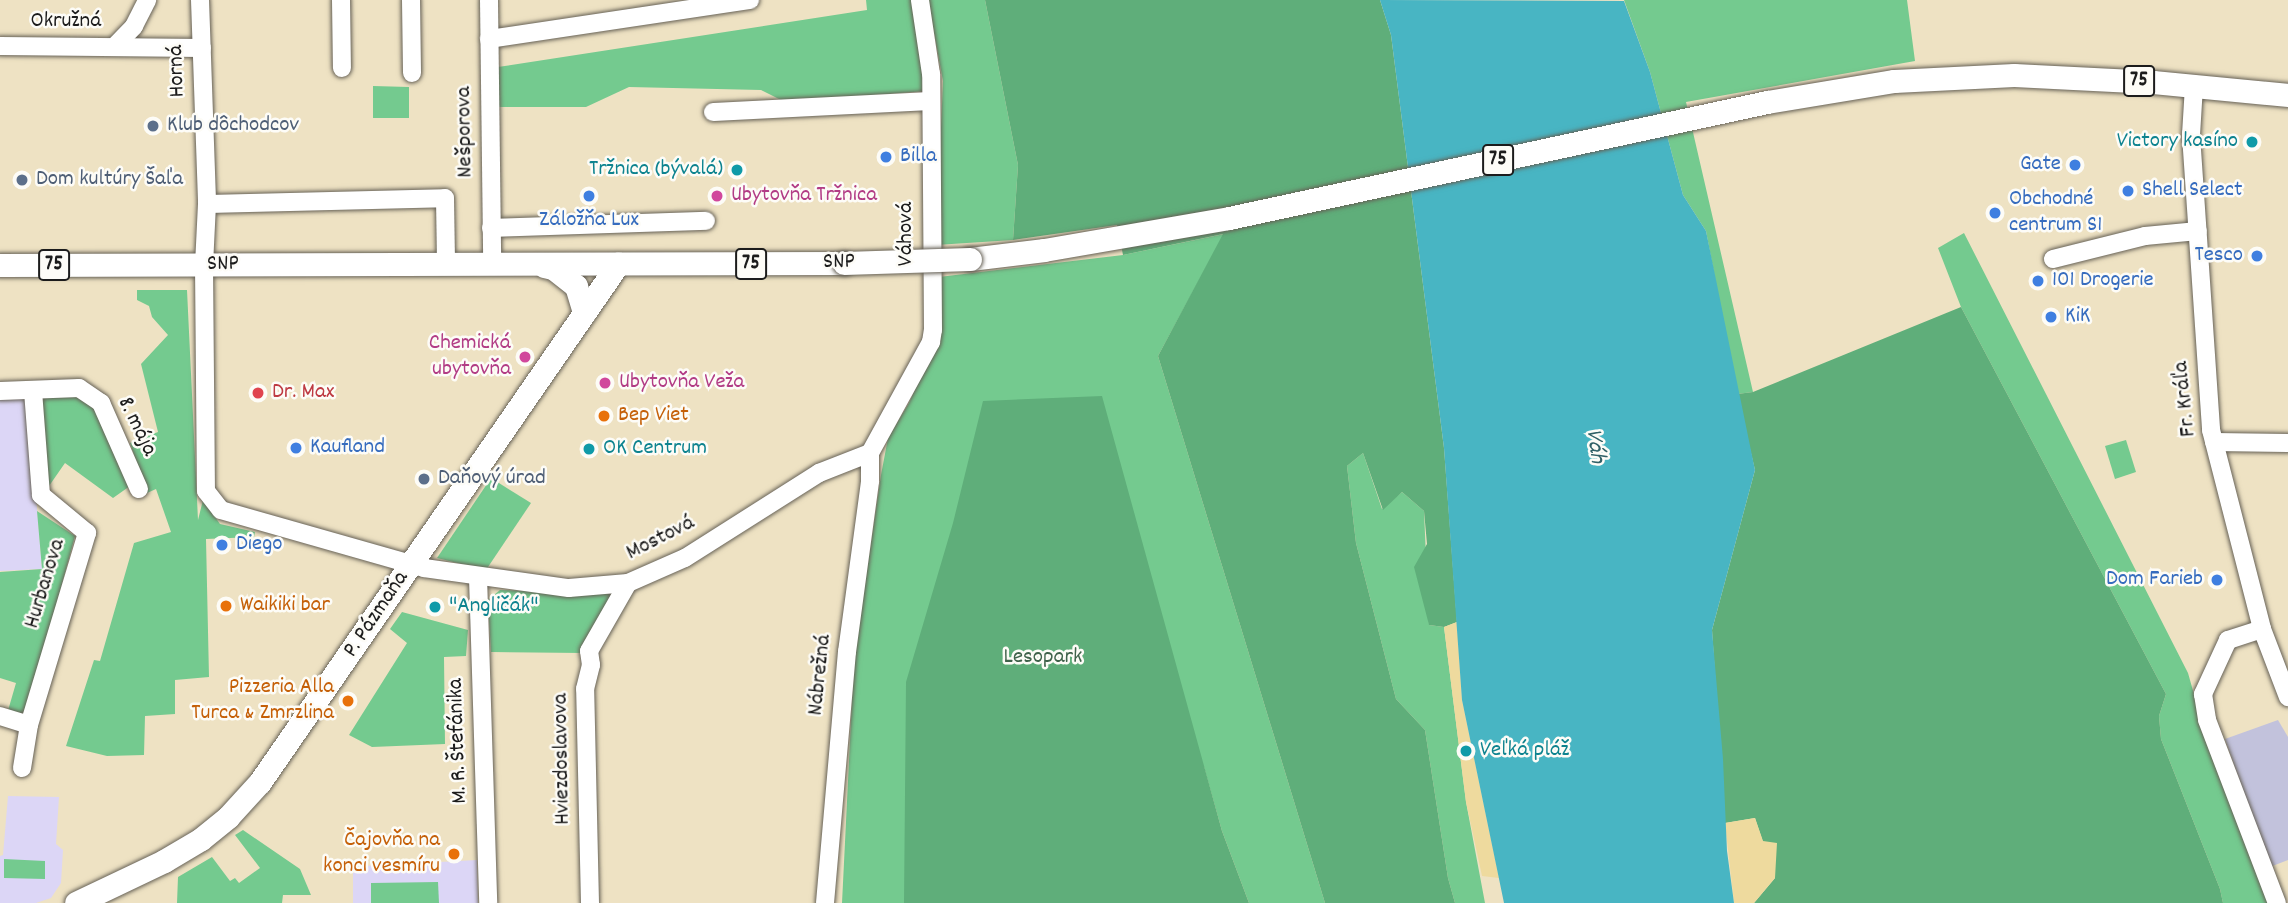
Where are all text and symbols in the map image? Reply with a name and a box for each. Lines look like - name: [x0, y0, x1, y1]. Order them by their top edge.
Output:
- street label: Okružná: [30, 8, 102, 36]
- street label: Horná: [163, 44, 193, 98]
- road number: 75: [2122, 64, 2156, 98]
- street label: Nešporova: [451, 86, 481, 178]
- place label: Klub dôchodcov: [167, 112, 299, 140]
- marker: Klub dôchodcov: [145, 118, 161, 134]
- place label: Victory kasíno: [2117, 128, 2238, 156]
- marker: Victory kasíno: [2244, 134, 2260, 150]
- road number: 75: [1480, 142, 1516, 178]
- place label: Billa: [900, 143, 937, 171]
- marker: Billa: [878, 149, 894, 165]
- place label: Gate: [2020, 151, 2061, 179]
- place label: Tržnica (bývalá): [589, 156, 723, 184]
- marker: Gate: [2067, 157, 2083, 173]
- marker: Tržnica (bývalá): [729, 162, 745, 178]
- place label: Dom kultúry Šaľa: [36, 166, 183, 194]
- marker: Dom kultúry Šaľa: [14, 172, 30, 188]
- place label: Shell Select: [2142, 177, 2243, 205]
- place label: Ubytovňa Tržnica: [731, 182, 877, 210]
- marker: Shell Select: [2120, 183, 2136, 199]
- place label: Obchodné centrum S1: [2009, 186, 2102, 240]
- marker: Záložňa Lux: [581, 188, 597, 204]
- marker: Ubytovňa Tržnica: [709, 188, 725, 204]
- street label: Váhová: [893, 202, 921, 266]
- marker: Obchodné centrum S1: [1987, 205, 2003, 221]
- place label: Záložňa Lux: [539, 207, 639, 235]
- place label: Tesco: [2195, 242, 2243, 270]
- road number: 75: [734, 246, 768, 282]
- road number: 75: [36, 247, 72, 282]
- marker: Tesco: [2249, 248, 2265, 264]
- street label: SNP: [823, 249, 855, 277]
- street label: SNP: [207, 251, 239, 279]
- place label: 101 Drogerie: [2052, 267, 2154, 295]
- marker: 101 Drogerie: [2030, 273, 2046, 289]
- place label: KiK: [2065, 303, 2090, 331]
- marker: KiK: [2043, 309, 2059, 325]
- place label: Chemická ubytovňa: [429, 330, 511, 384]
- marker: Chemická ubytovňa: [517, 349, 533, 365]
- street label: Fr. Kráľa: [2168, 360, 2204, 438]
- place label: Ubytovňa Veža: [619, 369, 744, 397]
- marker: Ubytovňa Veža: [597, 375, 613, 391]
- place label: Dr. Max: [272, 379, 334, 407]
- marker: Dr. Max: [250, 385, 266, 401]
- street label: 8. mája: [110, 393, 162, 461]
- place label: Bep Viet: [618, 402, 689, 430]
- marker: Bep Viet: [596, 408, 612, 424]
- water label: Váh: [1577, 427, 1611, 465]
- place label: Kaufland: [310, 434, 385, 462]
- place label: OK Centrum: [603, 435, 707, 463]
- marker: Kaufland: [288, 440, 304, 456]
- marker: OK Centrum: [581, 441, 597, 457]
- place label: Daňový úrad: [438, 465, 546, 493]
- marker: Daňový úrad: [416, 471, 432, 487]
- street label: Mostová: [622, 510, 700, 568]
- place label: Diego: [236, 531, 283, 559]
- street label: Hurbanova: [19, 536, 73, 632]
- marker: Diego: [214, 537, 230, 553]
- place label: Dom Farieb: [2106, 566, 2203, 594]
- street label: P. Pázmaňa: [338, 567, 416, 663]
- marker: Dom Farieb: [2209, 572, 2225, 588]
- place label: Waikiki bar: [240, 592, 330, 620]
- place label: "Angličák": [449, 593, 538, 621]
- marker: Waikiki bar: [218, 598, 234, 614]
- marker: "Angličák": [427, 599, 443, 615]
- street label: Nábrežná: [803, 633, 839, 717]
- park label: Lesopark: [1004, 644, 1082, 672]
- place label: Pizzeria Alla Turca & Zmrzlina: [191, 674, 334, 728]
- street label: M. R. Štefánika: [443, 678, 475, 804]
- marker: Pizzeria Alla Turca & Zmrzlina: [340, 693, 356, 709]
- street label: Hviezdoslavova: [548, 693, 578, 825]
- place label: Veľká pláž: [1480, 737, 1569, 765]
- marker: Veľká pláž: [1458, 743, 1474, 759]
- place label: Čajovňa na konci vesmíru: [323, 827, 440, 881]
- marker: Čajovňa na konci vesmíru: [446, 846, 462, 862]

